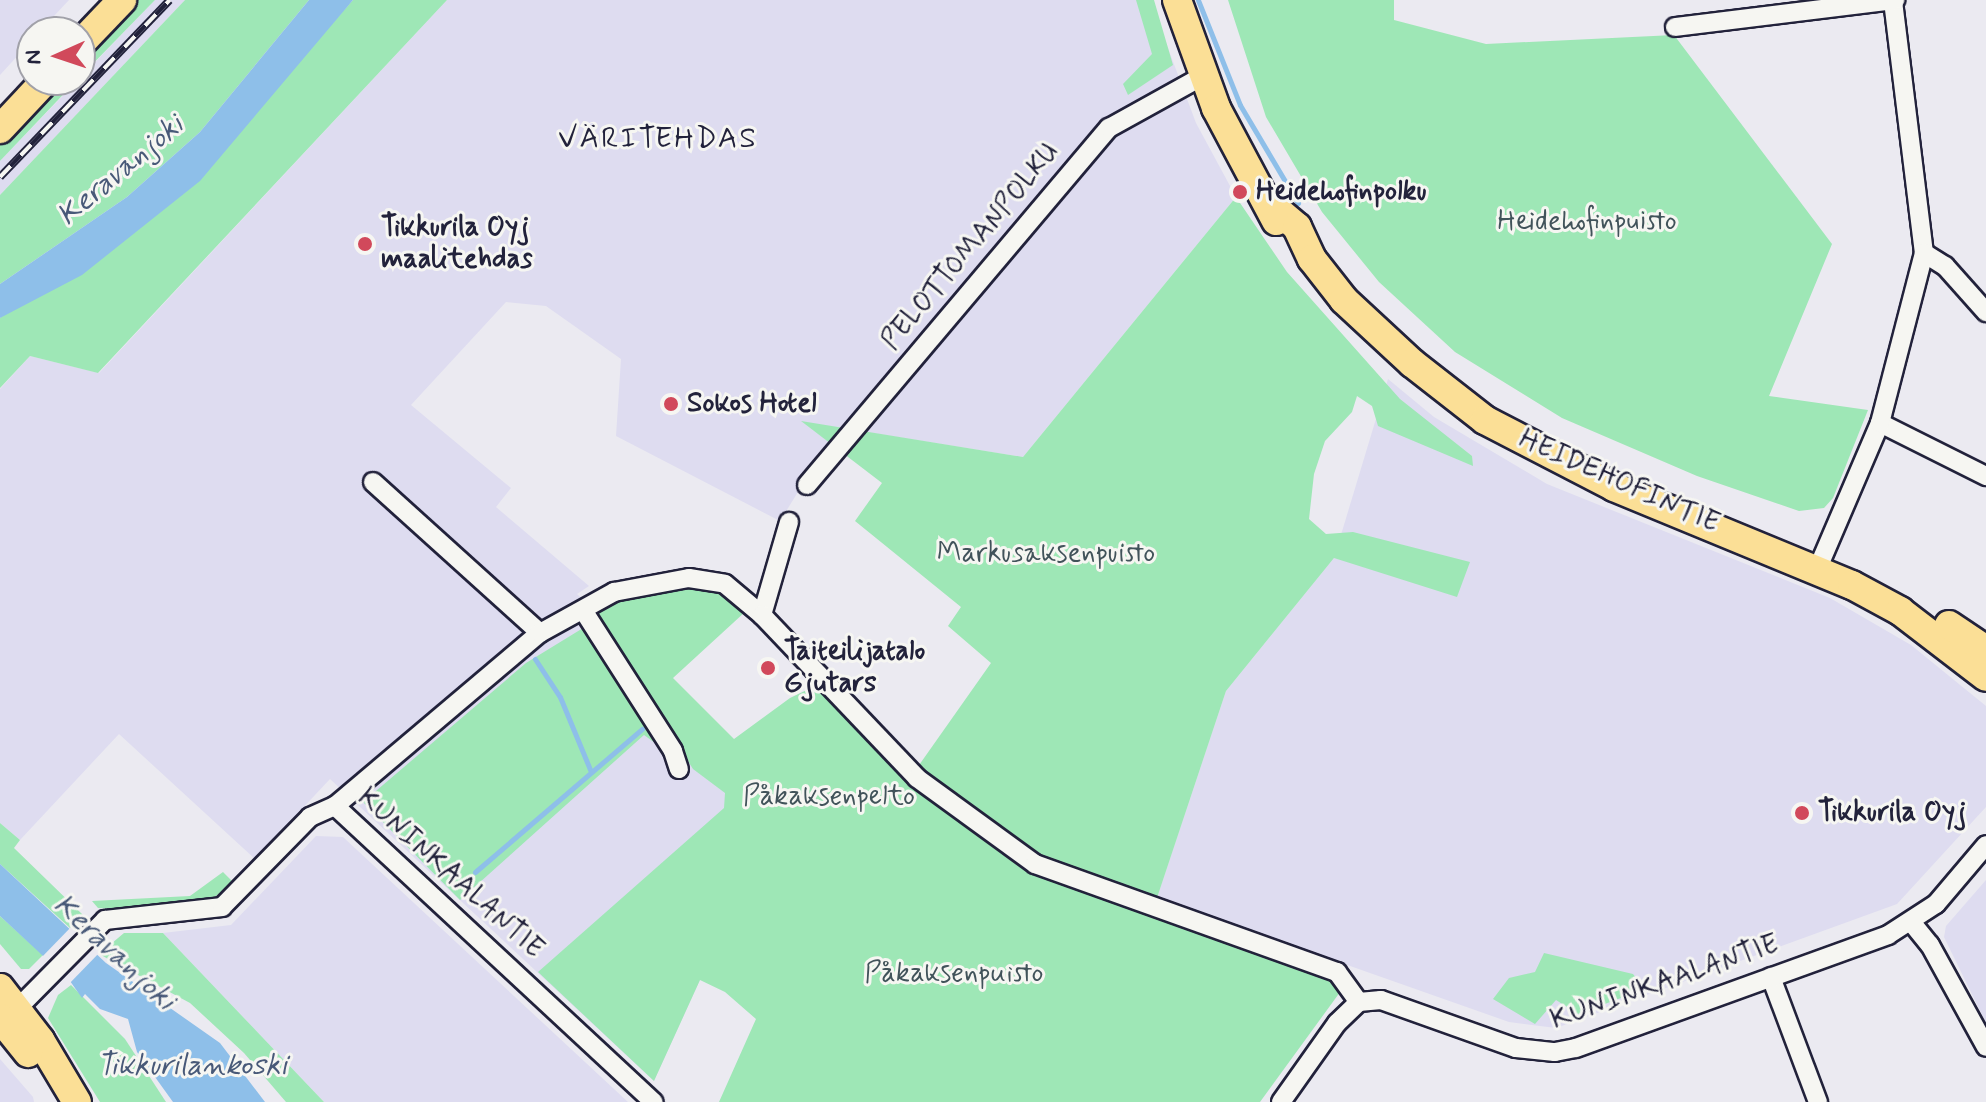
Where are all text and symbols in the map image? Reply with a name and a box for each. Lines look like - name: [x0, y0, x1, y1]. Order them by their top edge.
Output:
- north arrow: [16, 16, 96, 96]
- text: N: [20, 49, 48, 65]
- water label: Keravanjoki: [50, 108, 192, 234]
- district label: VÄRITEHDAS: [554, 121, 762, 157]
- street label: PELOTTOMANPOLKU: [875, 137, 1067, 357]
- place label: Heidehofinpolku: [1256, 175, 1426, 209]
- marker: Heidehofinpolku: [1231, 183, 1249, 201]
- park label: Heidehofinpuisto: [1497, 205, 1677, 239]
- place label: Tikkurila Oyj maalitehdas: [381, 211, 533, 277]
- marker: Tikkurila Oyj maalitehdas: [356, 235, 374, 253]
- place label: Sokos Hotel: [687, 387, 817, 421]
- marker: Sokos Hotel: [662, 395, 680, 413]
- street label: HEIDEHOFINTIE: [1514, 423, 1724, 541]
- park label: Markusaksenpuisto: [937, 537, 1155, 571]
- place label: Taiteilijatalo Gjutars: [784, 635, 925, 701]
- marker: Taiteilijatalo Gjutars: [759, 659, 777, 677]
- park label: Påkaksenpelto: [743, 780, 915, 814]
- street label: KUNINKAALANTIE: [350, 782, 550, 966]
- place label: Tikkurila Oyj: [1818, 796, 1967, 830]
- marker: Tikkurila Oyj: [1793, 804, 1811, 822]
- water label: Keravanjoki: [45, 887, 183, 1019]
- street label: KUNINKAALANTIE: [1547, 928, 1783, 1038]
- park label: Påkaksenpuisto: [865, 957, 1043, 991]
- water label: Tikkurilankoski: [97, 1048, 287, 1084]

